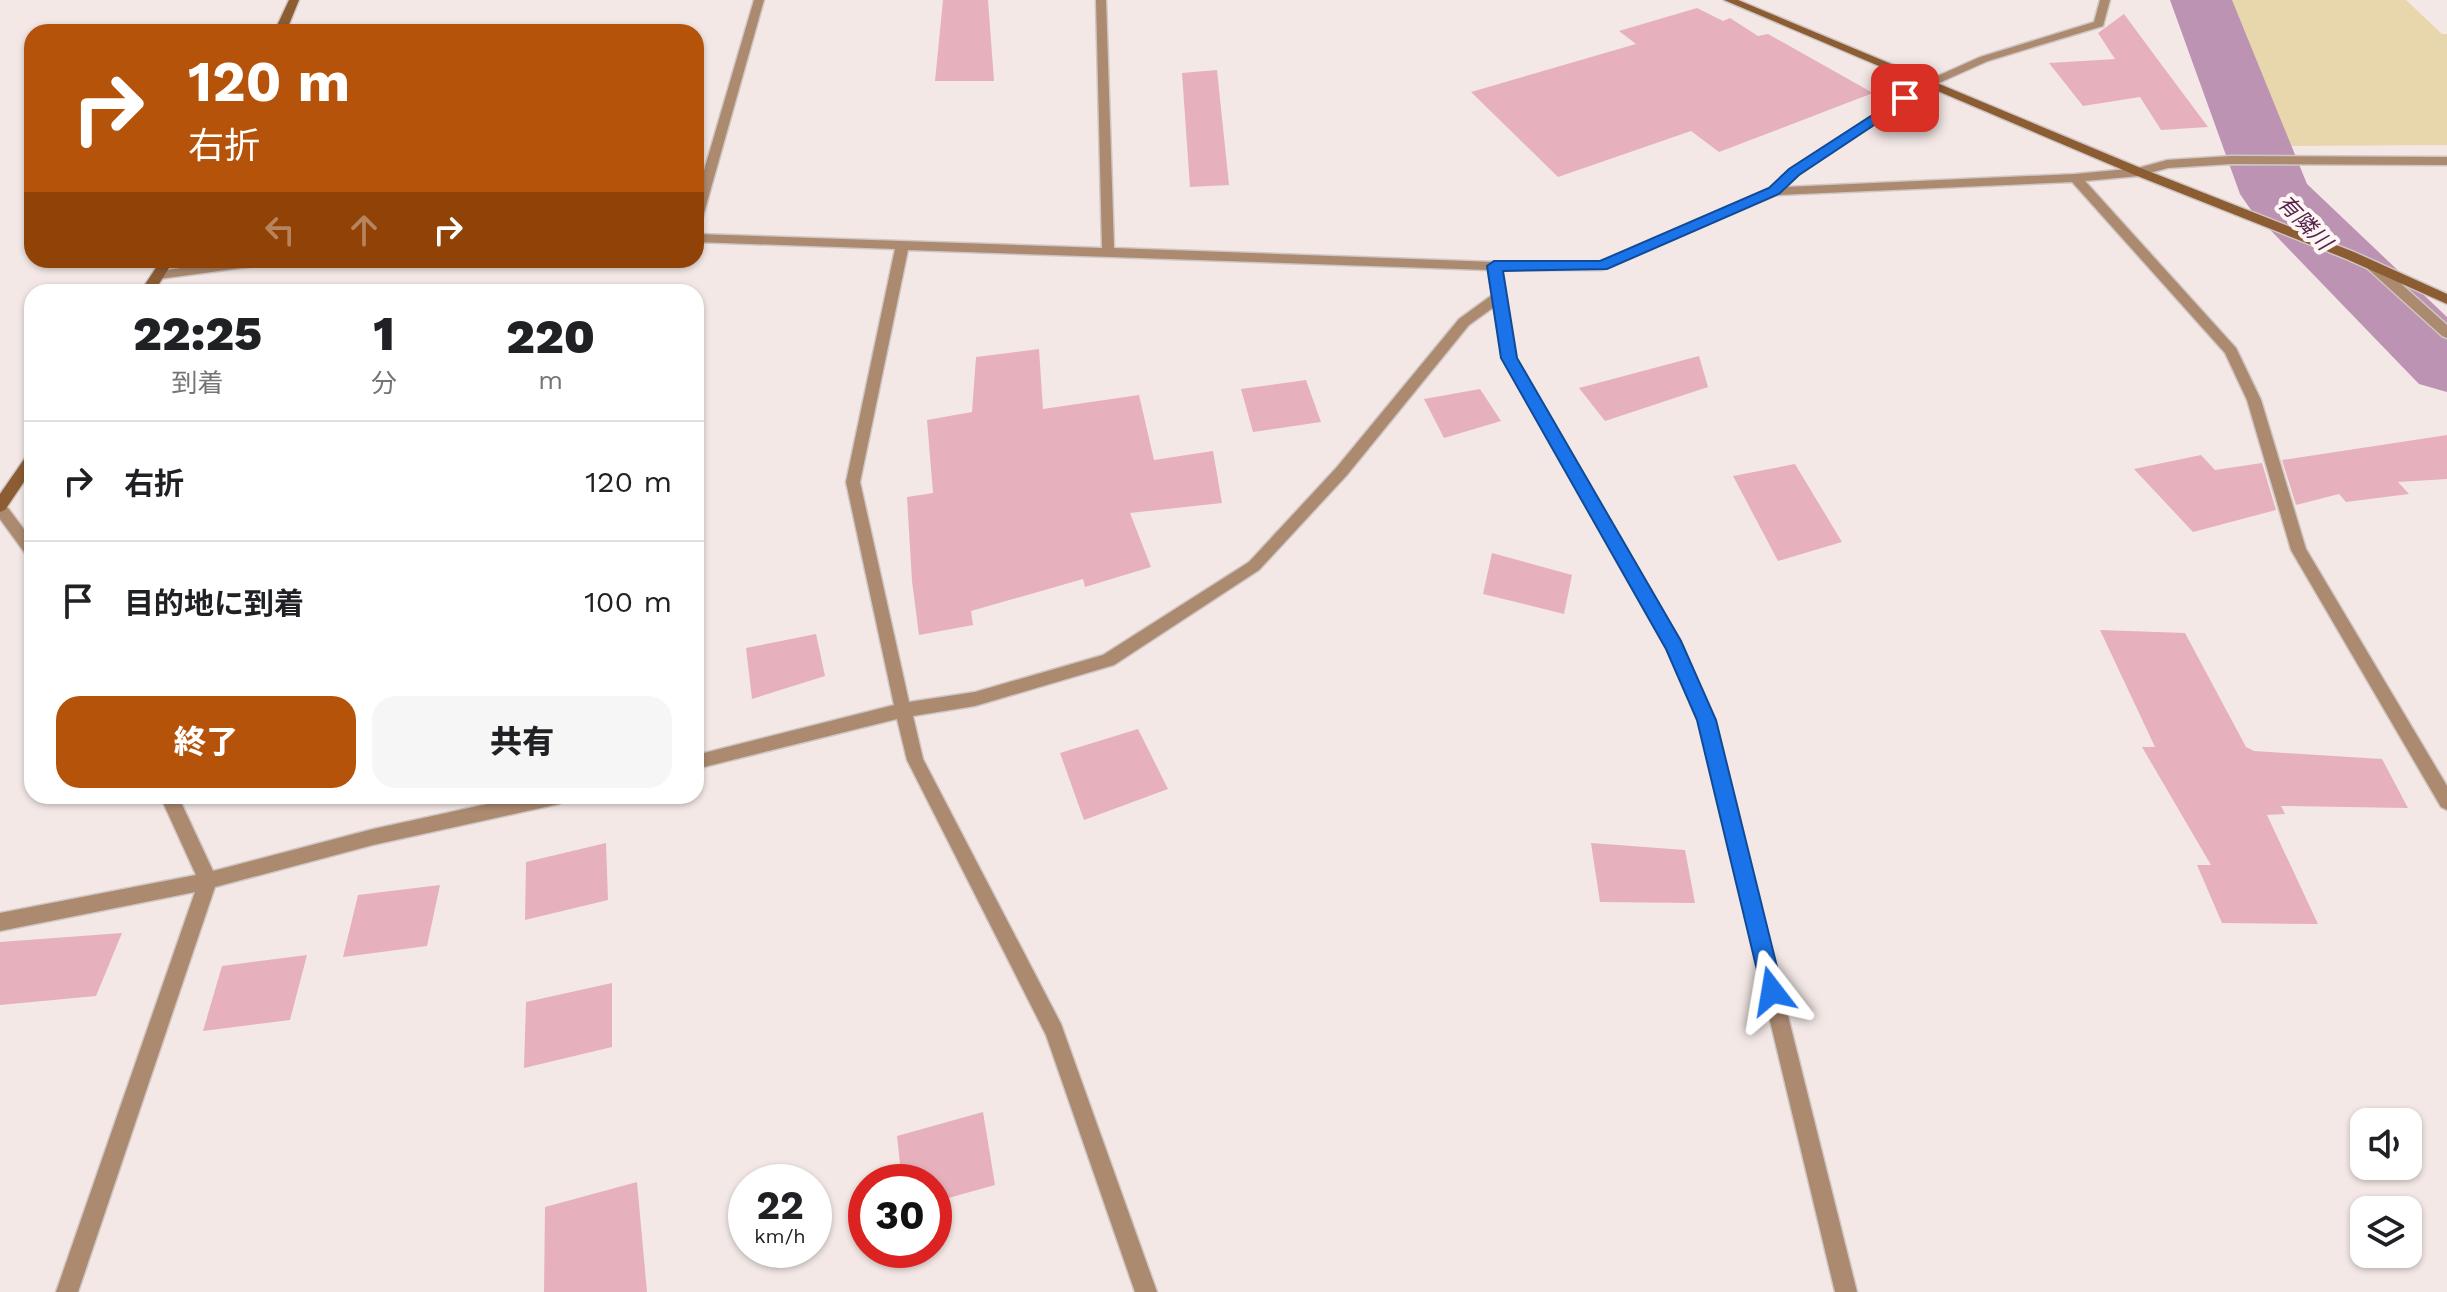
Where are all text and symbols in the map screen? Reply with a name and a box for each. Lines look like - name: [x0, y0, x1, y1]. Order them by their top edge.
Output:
- text: 120 m: [188, 49, 350, 115]
- icon: right: [56, 56, 160, 160]
- pin: [1871, 64, 1939, 132]
- icon: arrive: [1883, 76, 1927, 120]
- text: 右折: [188, 125, 260, 167]
- water label: 有隣川: [2273, 190, 2338, 256]
- icon: left: [258, 208, 302, 252]
- icon: ahead: [342, 208, 386, 252]
- icon: right: [426, 208, 470, 252]
- text: 22:25: [133, 305, 262, 362]
- text: 1: [373, 305, 395, 362]
- text: 220: [506, 308, 595, 365]
- text: m: [538, 365, 563, 395]
- text: 到着: [172, 368, 224, 398]
- text: 分: [371, 368, 397, 398]
- icon: right: [56, 459, 100, 503]
- text: 120 m: [585, 464, 672, 499]
- text: 右折: [124, 466, 184, 501]
- icon: arrive: [56, 579, 100, 623]
- text: 100 m: [584, 584, 672, 619]
- text: 目的地に到着: [124, 586, 304, 621]
- button: 終了: [56, 696, 356, 788]
- button: 共有: [372, 696, 672, 788]
- position arrow: [1730, 949, 1814, 1033]
- map controls: [2350, 1108, 2422, 1268]
- button: sound: [2350, 1108, 2422, 1180]
- speed limit sign: 30: [848, 1164, 952, 1268]
- text: 22: [756, 1182, 804, 1229]
- button: layers: [2350, 1196, 2422, 1268]
- text: km/h: [754, 1224, 806, 1248]

